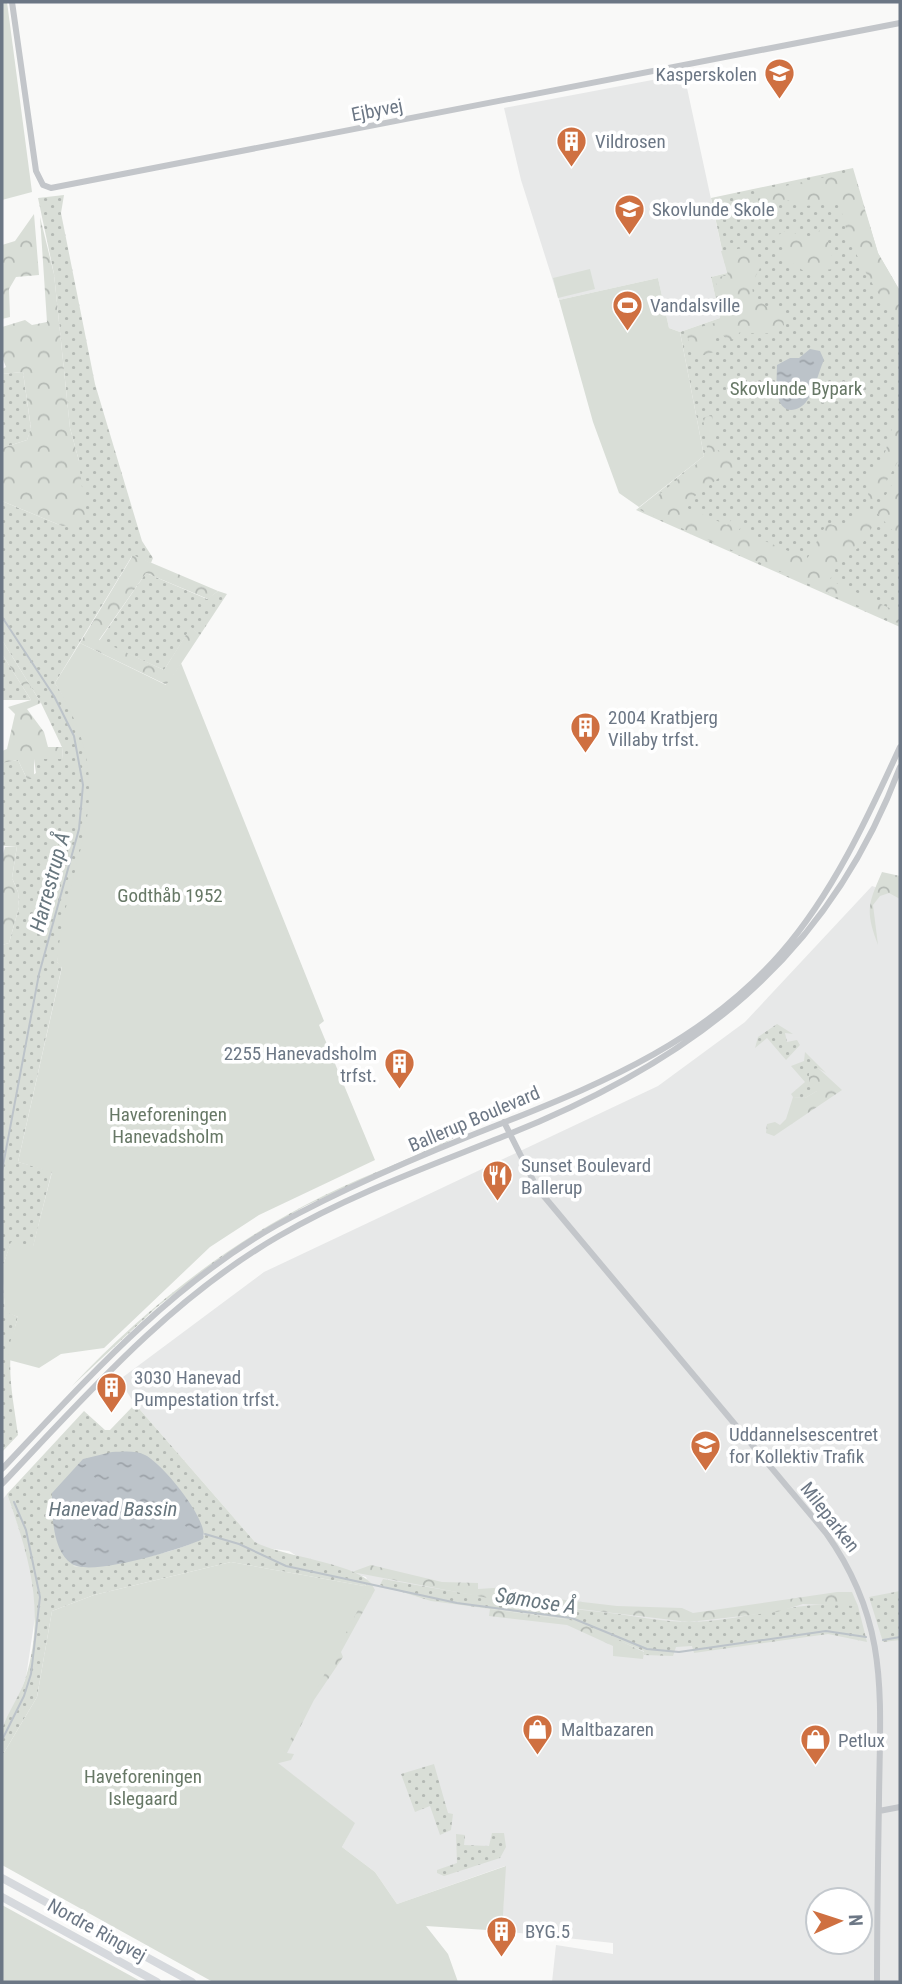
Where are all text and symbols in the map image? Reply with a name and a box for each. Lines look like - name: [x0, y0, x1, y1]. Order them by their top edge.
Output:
- school or university icon: Kasperskolen: [763, 57, 797, 101]
- place label: Kasperskolen: [656, 63, 757, 86]
- street label: Ejbyvej: [349, 94, 405, 126]
- building icon: Vildrosen: [555, 124, 589, 168]
- place label: Vildrosen: [595, 130, 666, 153]
- school or university icon: Skovlunde Skole: [612, 192, 646, 236]
- place label: Skovlunde Skole: [652, 198, 775, 221]
- sports icon: Vandalsville: [610, 288, 644, 332]
- place label: Vandalsville: [650, 294, 740, 317]
- park label: Skovlunde Bypark: [730, 377, 863, 400]
- place label: 2004 Kratbjerg Villaby trfst.: [608, 706, 718, 751]
- building icon: 2004 Kratbjerg Villaby trfst.: [568, 711, 602, 755]
- water label: Harrestrup Å: [25, 830, 75, 934]
- park label: Godthåb 1952: [117, 884, 223, 907]
- place label: 2255 Hanevadsholm trfst.: [224, 1042, 377, 1087]
- building icon: 2255 Hanevadsholm trfst.: [383, 1047, 417, 1091]
- street label: Ballerup Boulevard: [405, 1081, 543, 1157]
- park label: Haveforeningen Hanevadsholm: [109, 1103, 227, 1148]
- place label: Sunset Boulevard Ballerup: [521, 1154, 651, 1199]
- restaurant icon: Sunset Boulevard Ballerup: [481, 1159, 515, 1203]
- place label: 3030 Hanevad Pumpestation trfst.: [134, 1366, 280, 1411]
- building icon: 3030 Hanevad Pumpestation trfst.: [94, 1371, 128, 1415]
- place label: Uddannelsescentret for Kollektiv Trafik: [729, 1423, 878, 1468]
- school or university icon: Uddannelsescentret for Kollektiv Trafik: [689, 1428, 723, 1472]
- street label: Mileparken: [795, 1477, 865, 1557]
- water label: Hanevad Bassin: [49, 1497, 177, 1521]
- water label: Sømose Å: [494, 1583, 578, 1619]
- shop icon: Maltbazaren: [521, 1712, 555, 1756]
- place label: Maltbazaren: [561, 1718, 654, 1741]
- shop icon: Petlux: [798, 1723, 832, 1767]
- place label: Petlux: [838, 1729, 885, 1752]
- park label: Haveforeningen Islegaard: [84, 1765, 202, 1810]
- north arrow: [804, 1886, 874, 1956]
- street label: Nordre Ringvej: [44, 1893, 150, 1967]
- building icon: BYG.5: [485, 1914, 519, 1958]
- text: N: [844, 1914, 867, 1927]
- place label: BYG.5: [525, 1920, 570, 1943]

